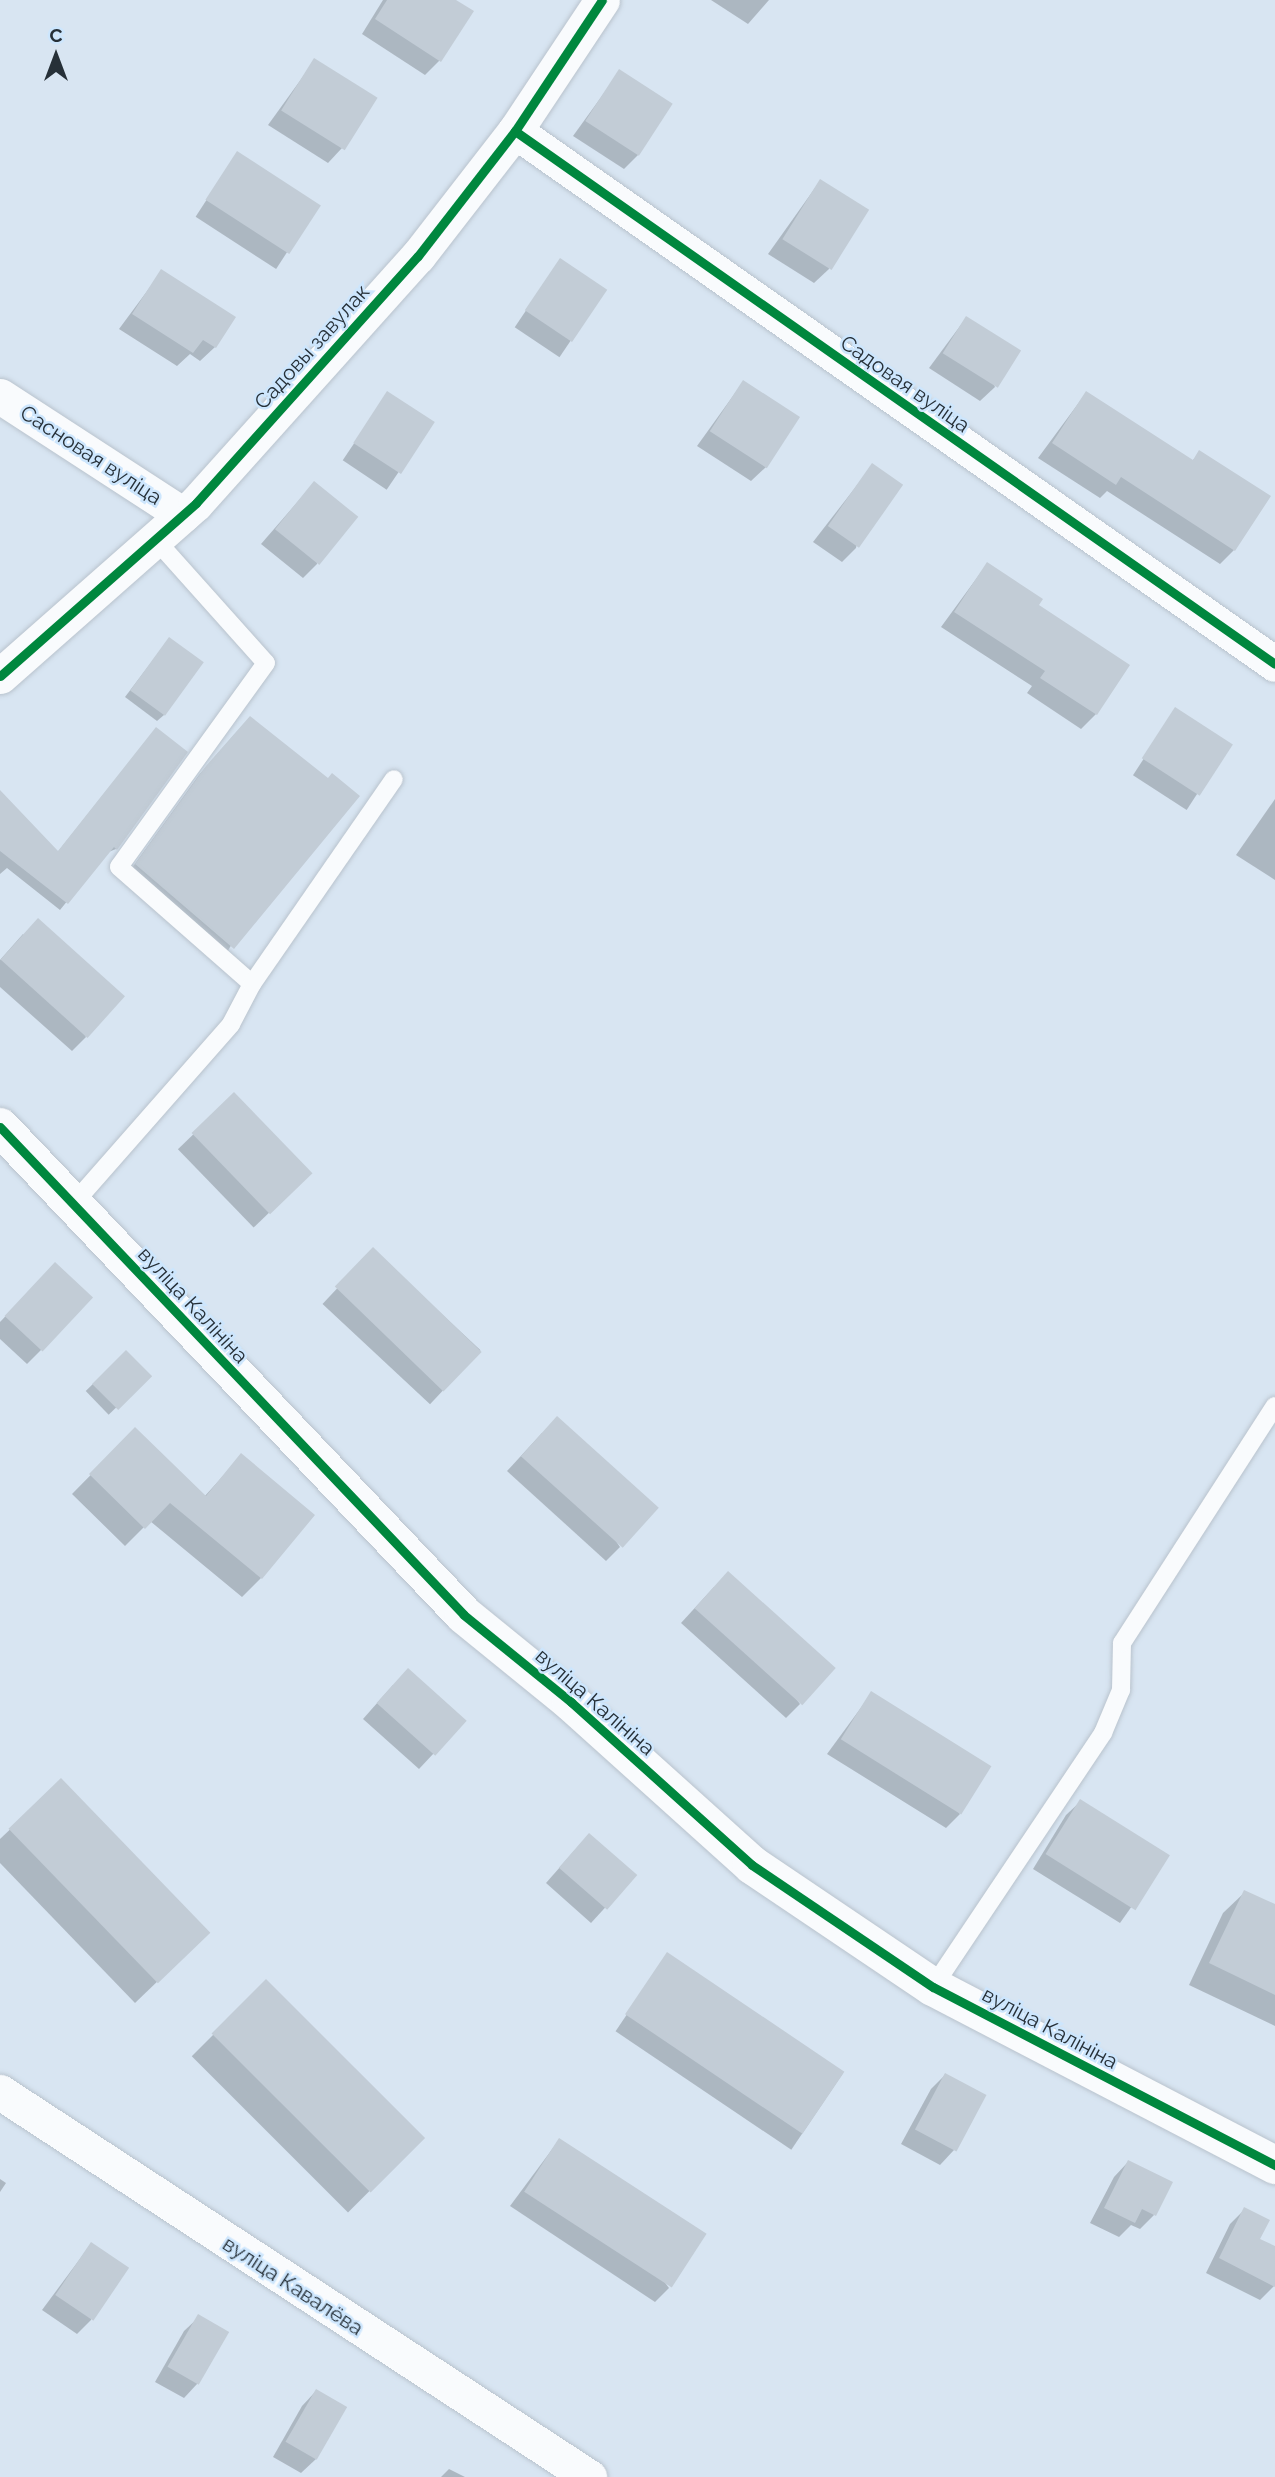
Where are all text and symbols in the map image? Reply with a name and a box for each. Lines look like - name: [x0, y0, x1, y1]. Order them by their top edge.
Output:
- north arrow: [21, 21, 91, 91]
- text: С: [49, 24, 63, 46]
- street label: Садовы завулак: [249, 279, 375, 415]
- street label: Садовая вуліца: [835, 330, 975, 438]
- street label: Сасновая вуліца: [15, 400, 167, 510]
- street label: вуліца Калініна: [133, 1242, 253, 1368]
- street label: вуліца Калініна: [530, 1643, 660, 1761]
- street label: вуліца Калініна: [978, 1982, 1122, 2074]
- street label: вуліца Кавалёва: [218, 2231, 368, 2341]

